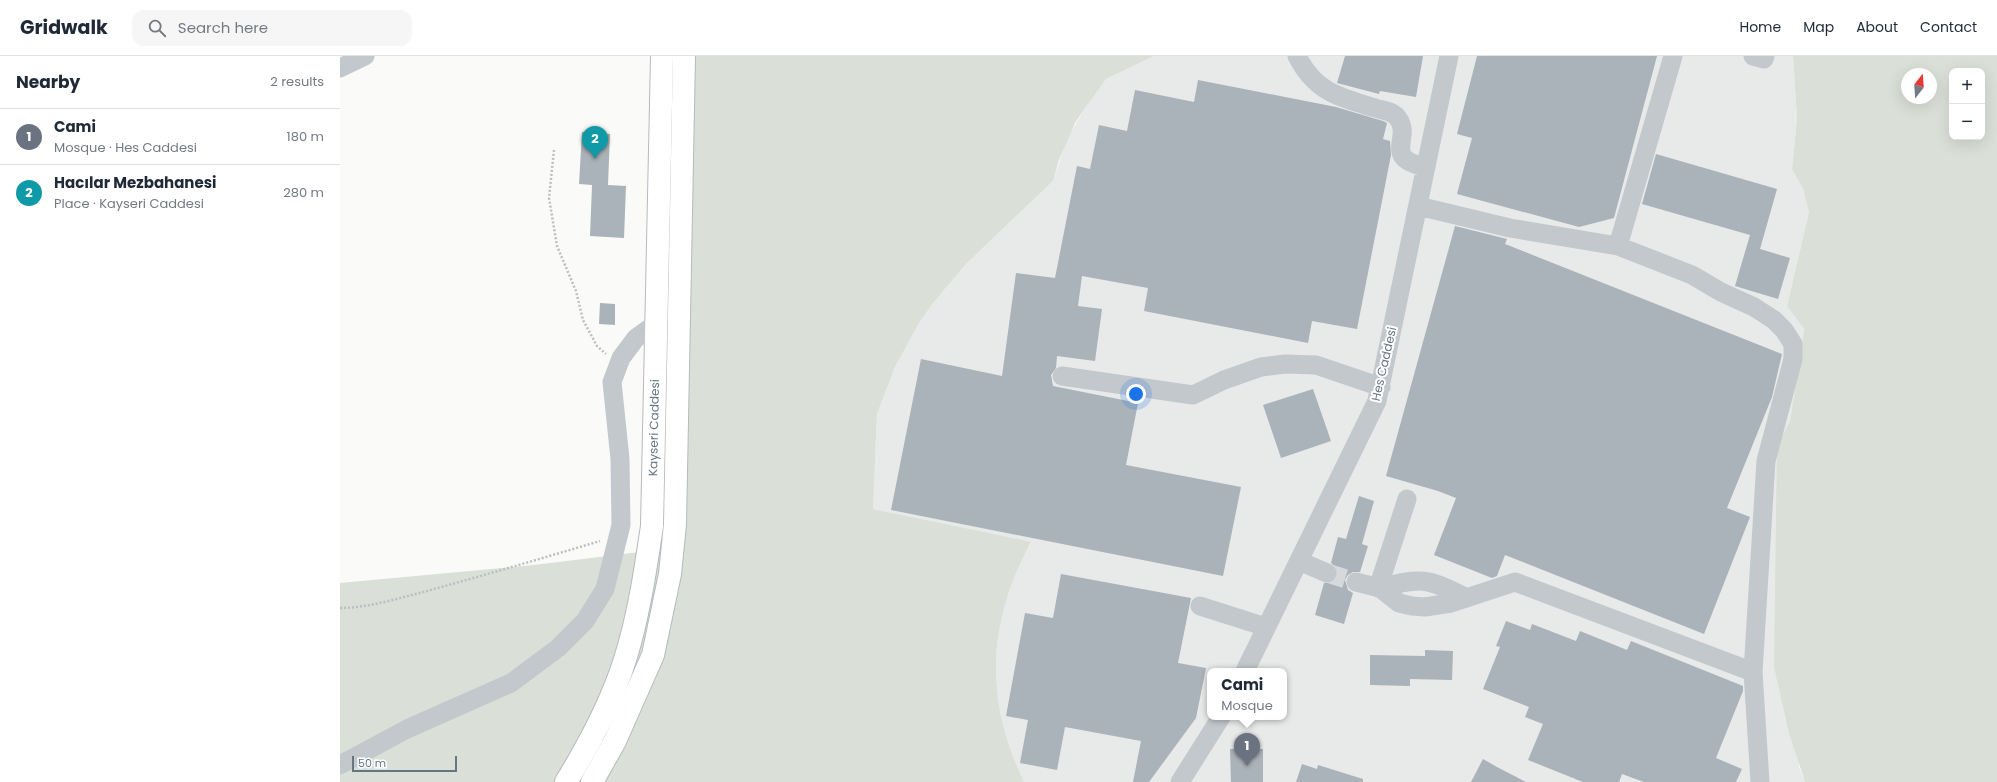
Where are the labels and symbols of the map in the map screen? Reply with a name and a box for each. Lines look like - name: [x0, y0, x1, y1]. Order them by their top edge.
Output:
- north arrow: [1901, 68, 1937, 104]
- pin: 2: [582, 126, 608, 159]
- street label: Hes Caddesi: [1367, 325, 1400, 403]
- street label: Kayseri Caddesi: [644, 379, 663, 476]
- your location: [1126, 384, 1146, 404]
- pin: 1: [1234, 733, 1260, 766]
- scale bar: [352, 754, 457, 773]

